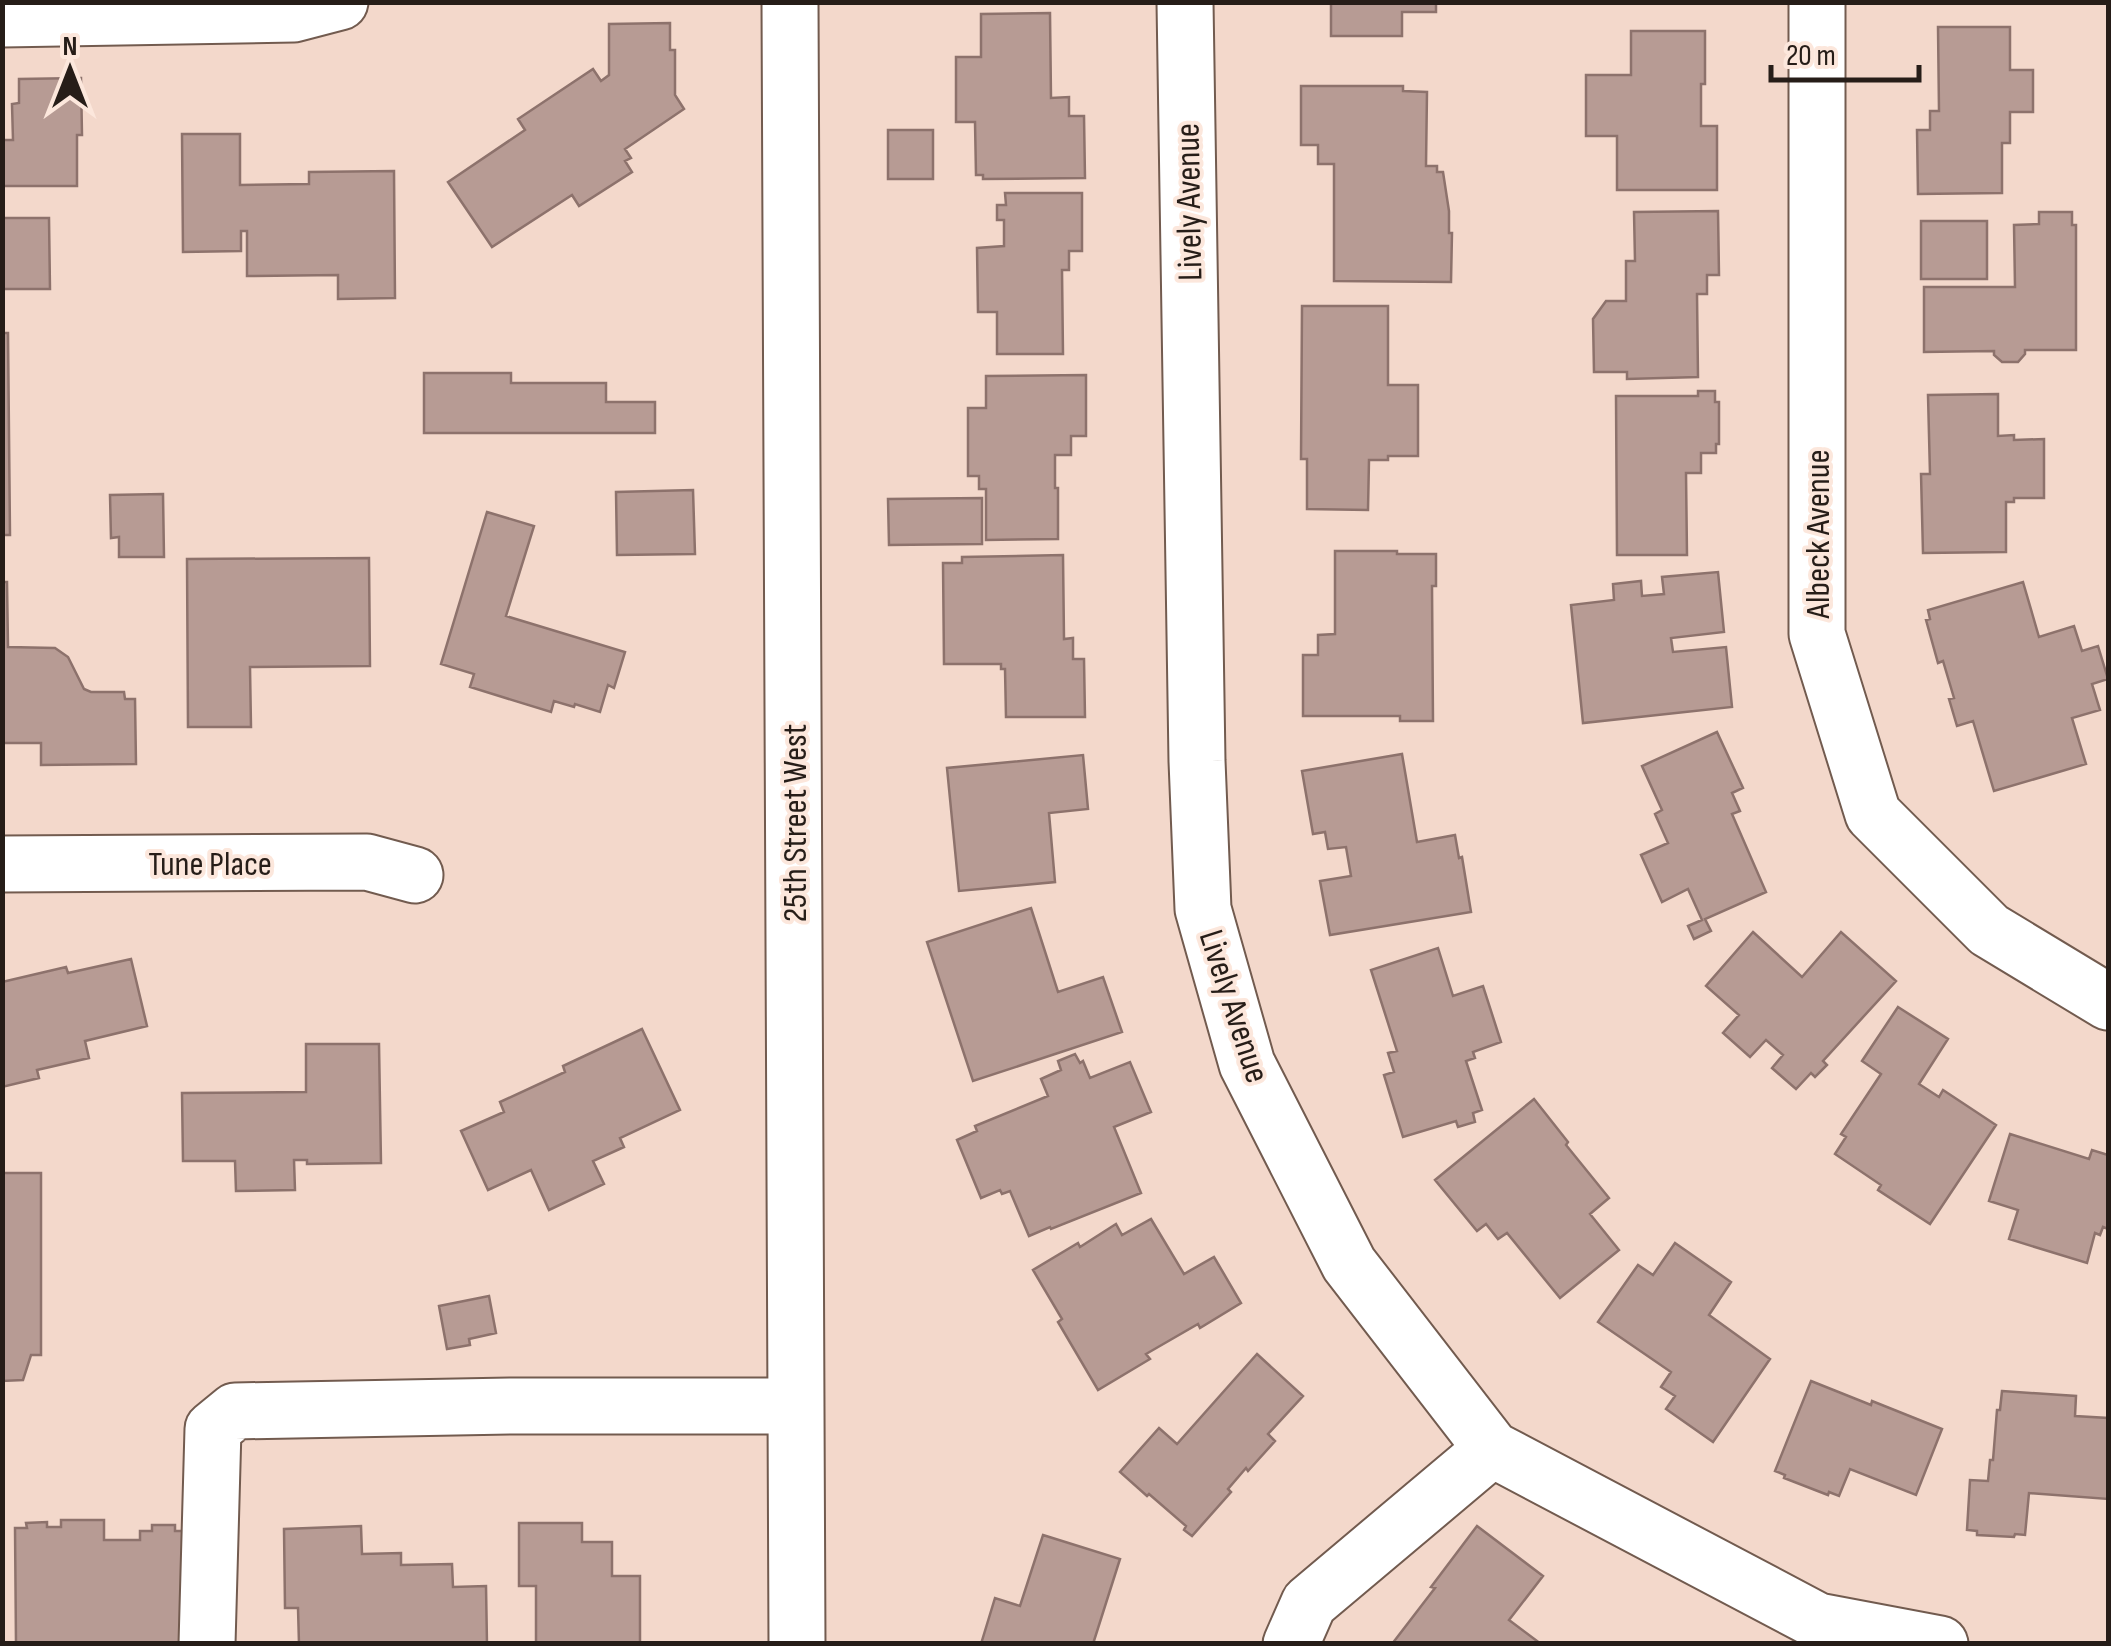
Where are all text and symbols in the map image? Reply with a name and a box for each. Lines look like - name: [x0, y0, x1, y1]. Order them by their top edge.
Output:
- north arrow: [20, 20, 120, 120]
- scale bar: [1771, 20, 1918, 82]
- text: N: [63, 30, 77, 63]
- text: 20 m: [1786, 38, 1836, 74]
- street label: Lively Avenue: [1167, 123, 1212, 281]
- street label: Albeck Avenue: [1797, 449, 1840, 620]
- street label: 25th Street West: [774, 724, 817, 922]
- street label: Tune Place: [148, 843, 272, 886]
- street label: Lively Avenue: [1189, 925, 1278, 1088]

